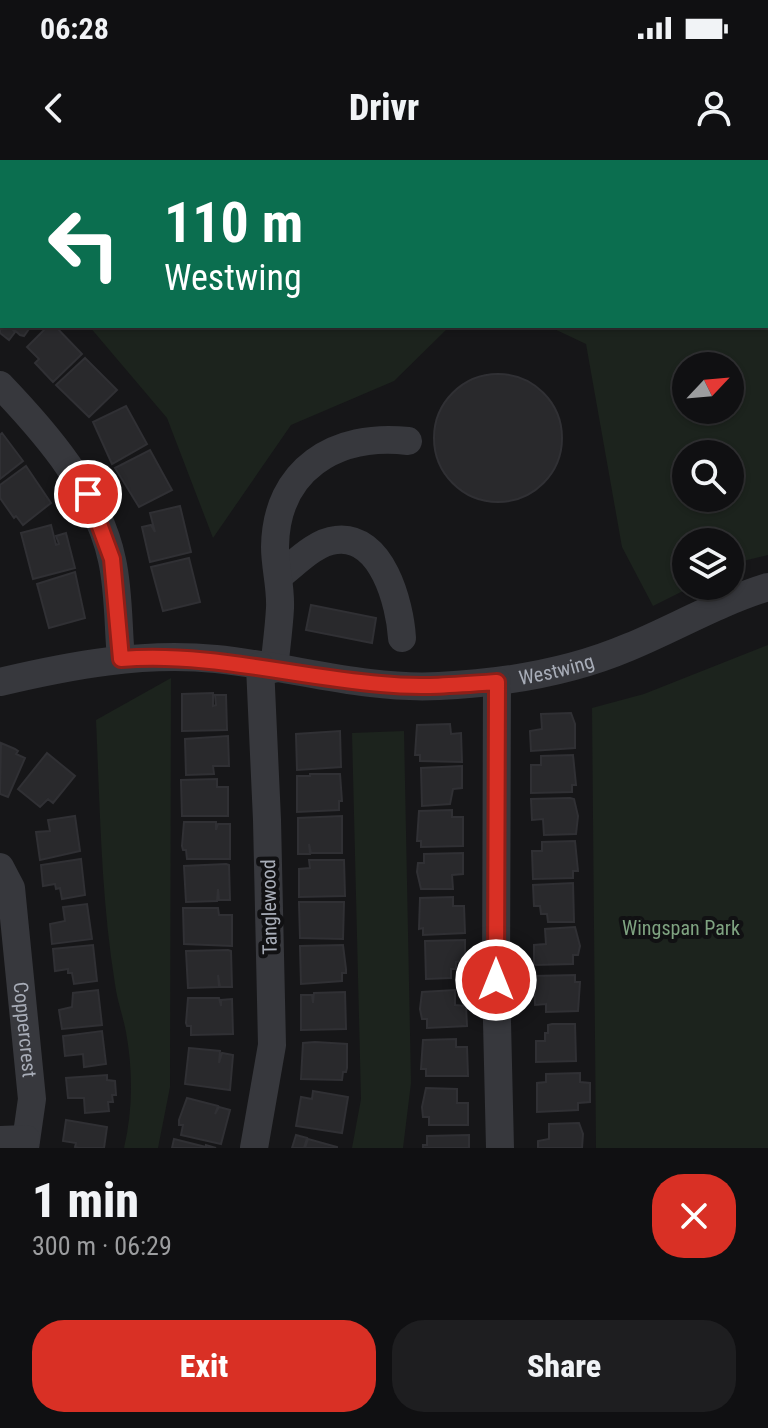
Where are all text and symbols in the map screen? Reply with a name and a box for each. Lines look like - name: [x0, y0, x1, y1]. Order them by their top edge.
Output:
- text: 06:28: [40, 11, 109, 46]
- icon: back: [32, 86, 76, 130]
- icon: person: [692, 86, 736, 130]
- text: Drivr: [349, 87, 419, 129]
- text: 110 m: [164, 190, 303, 256]
- icon: left: [32, 192, 136, 296]
- text: Westwing: [164, 257, 302, 299]
- north arrow: [672, 352, 744, 424]
- map controls: [672, 352, 744, 600]
- button: search: [672, 440, 744, 512]
- pin: [54, 460, 122, 528]
- icon: arrive: [66, 472, 110, 516]
- button: layers: [672, 528, 744, 600]
- street label: Westwing: [517, 649, 597, 690]
- street label: Tanglewood: [256, 859, 282, 955]
- park label: Wingspan Park: [622, 916, 740, 940]
- position arrow: [454, 938, 538, 1022]
- street label: Coppercrest: [8, 981, 42, 1079]
- text: 1 min: [32, 1172, 139, 1229]
- button: close: [652, 1174, 736, 1258]
- text: 300 m · 06:29: [32, 1231, 172, 1261]
- button: Exit: [32, 1320, 376, 1412]
- button: Share: [392, 1320, 736, 1412]

